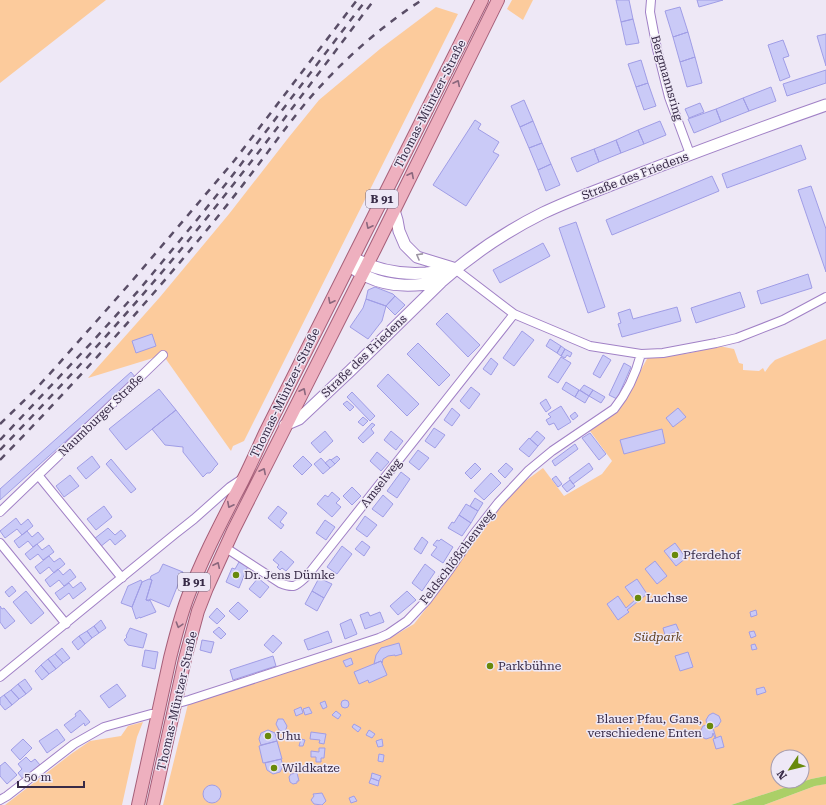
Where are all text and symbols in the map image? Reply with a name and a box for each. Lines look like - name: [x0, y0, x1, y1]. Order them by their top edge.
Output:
- street label: Bergmannsring: [648, 34, 686, 122]
- street label: Thomas-Müntzer-Straße: [391, 37, 469, 171]
- one-way arrow: [452, 80, 460, 87]
- street label: Straße des Friedens: [579, 149, 691, 203]
- one-way arrow: [406, 172, 414, 180]
- road number: B 91: [366, 190, 398, 208]
- one-way arrow: [366, 221, 374, 229]
- one-way arrow: [416, 253, 423, 261]
- one-way arrow: [328, 297, 336, 304]
- street label: Straße des Friedens: [318, 311, 410, 400]
- street label: Thomas-Müntzer-Straße: [247, 325, 323, 460]
- street label: Naumburger Straße: [56, 371, 147, 459]
- one-way arrow: [298, 387, 306, 395]
- street label: Amselweg: [358, 456, 405, 510]
- one-way arrow: [258, 468, 265, 475]
- one-way arrow: [227, 501, 235, 508]
- street label: Feldschlößchenweg: [417, 507, 497, 607]
- place label: Pferdehof: [683, 548, 741, 562]
- marker: Pferdehof: [670, 550, 680, 560]
- one-way arrow: [212, 562, 220, 569]
- place label: Dr. Jens Dümke: [244, 568, 335, 582]
- marker: Dr. Jens Dümke: [231, 570, 241, 580]
- road number: B 91: [178, 573, 210, 591]
- place label: Luchse: [646, 591, 688, 605]
- marker: Luchse: [633, 593, 643, 603]
- one-way arrow: [175, 621, 184, 628]
- street label: Thomas-Müntzer-Straße: [154, 630, 200, 772]
- park label: Südpark: [633, 630, 682, 644]
- place label: Parkbühne: [498, 659, 562, 673]
- marker: Parkbühne: [485, 661, 495, 671]
- place label: Blauer Pfau, Gans, verschiedene Enten: [587, 712, 702, 740]
- marker: Blauer Pfau, Gans, verschiedene Enten: [705, 721, 715, 731]
- place label: Uhu: [276, 729, 301, 743]
- marker: Uhu: [263, 731, 273, 741]
- north arrow: [770, 749, 810, 789]
- place label: Wildkatze: [282, 761, 340, 775]
- scale bar: [18, 763, 84, 789]
- marker: Wildkatze: [269, 763, 279, 773]
- text: N: [774, 767, 790, 782]
- text: 50 m: [24, 770, 51, 784]

